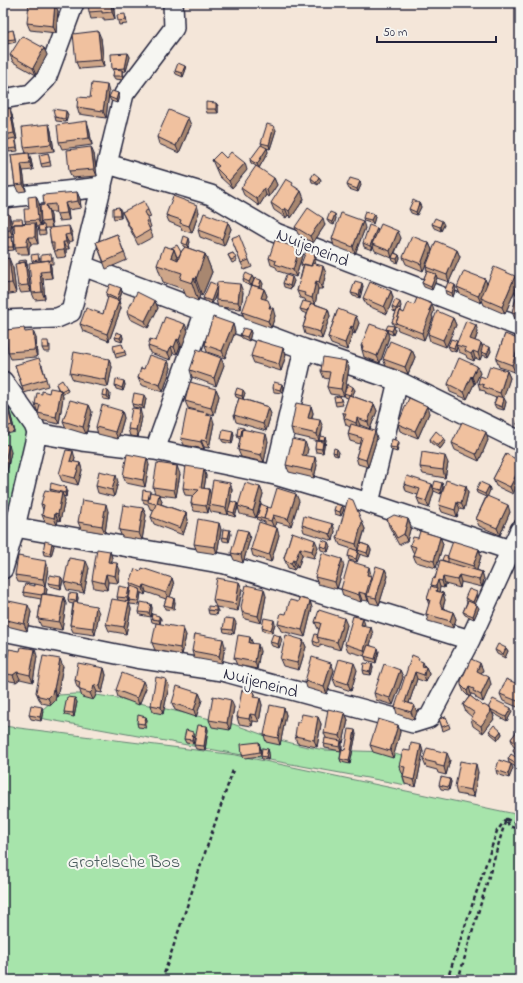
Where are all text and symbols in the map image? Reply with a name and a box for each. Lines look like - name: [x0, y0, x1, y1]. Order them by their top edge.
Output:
- scale bar: [377, 18, 496, 44]
- text: 50 m: [383, 24, 407, 42]
- street label: Nuijeneind: [272, 222, 353, 275]
- street label: Nuijeneind: [220, 661, 301, 706]
- park label: Grotelsche Bos: [68, 850, 180, 876]

